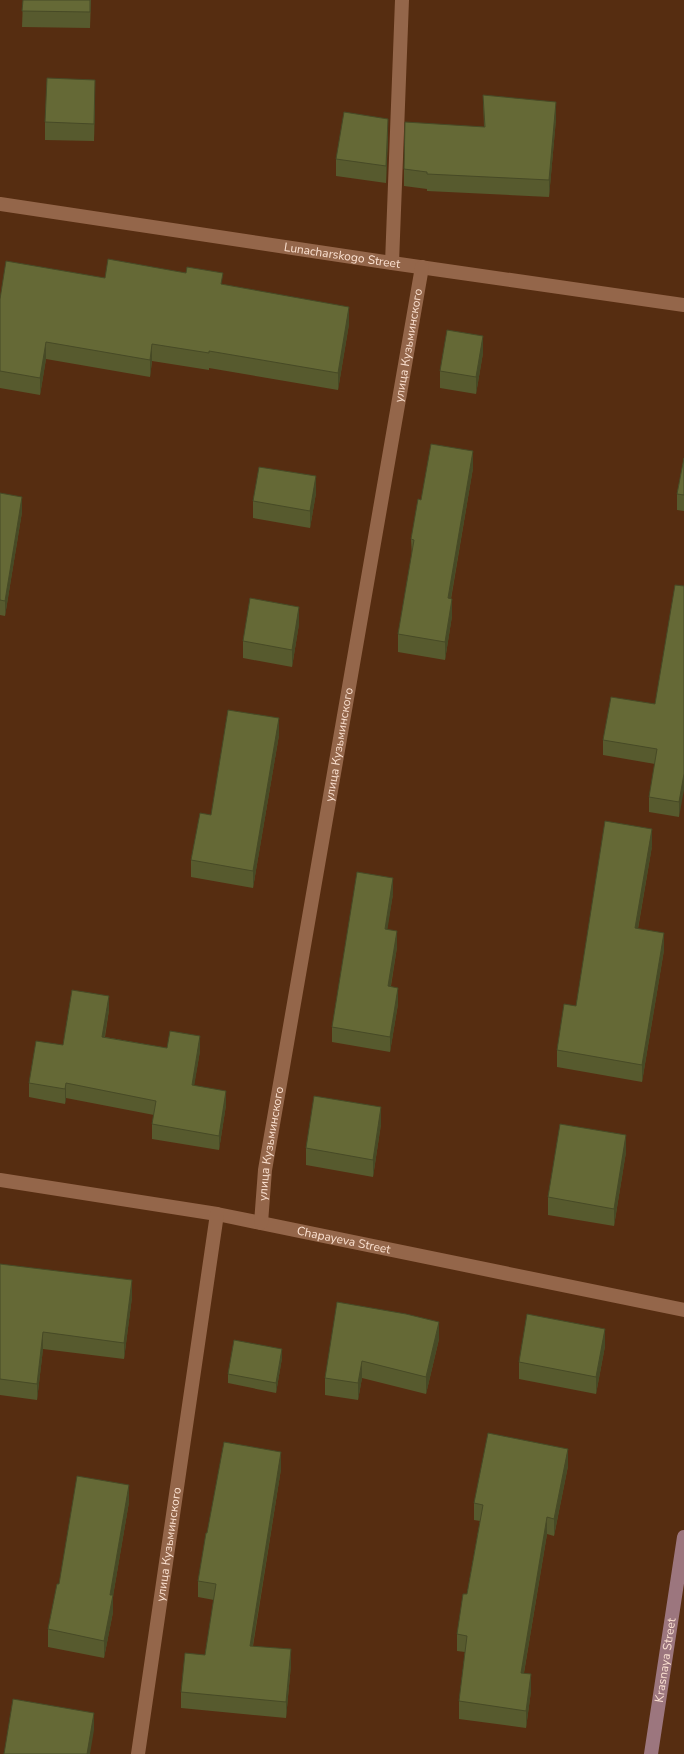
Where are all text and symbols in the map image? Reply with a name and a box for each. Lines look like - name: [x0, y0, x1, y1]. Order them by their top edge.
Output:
- street label: Lunacharskogo Street: [283, 239, 402, 272]
- street label: улица Кузьминского: [391, 287, 426, 404]
- street label: улица Кузьминского: [321, 686, 357, 803]
- street label: улица Кузьминского: [255, 1085, 287, 1201]
- street label: Chapayeva Street: [295, 1223, 393, 1258]
- street label: улица Кузьминского: [152, 1486, 185, 1603]
- street label: Krasnaya Street: [651, 1616, 680, 1703]

